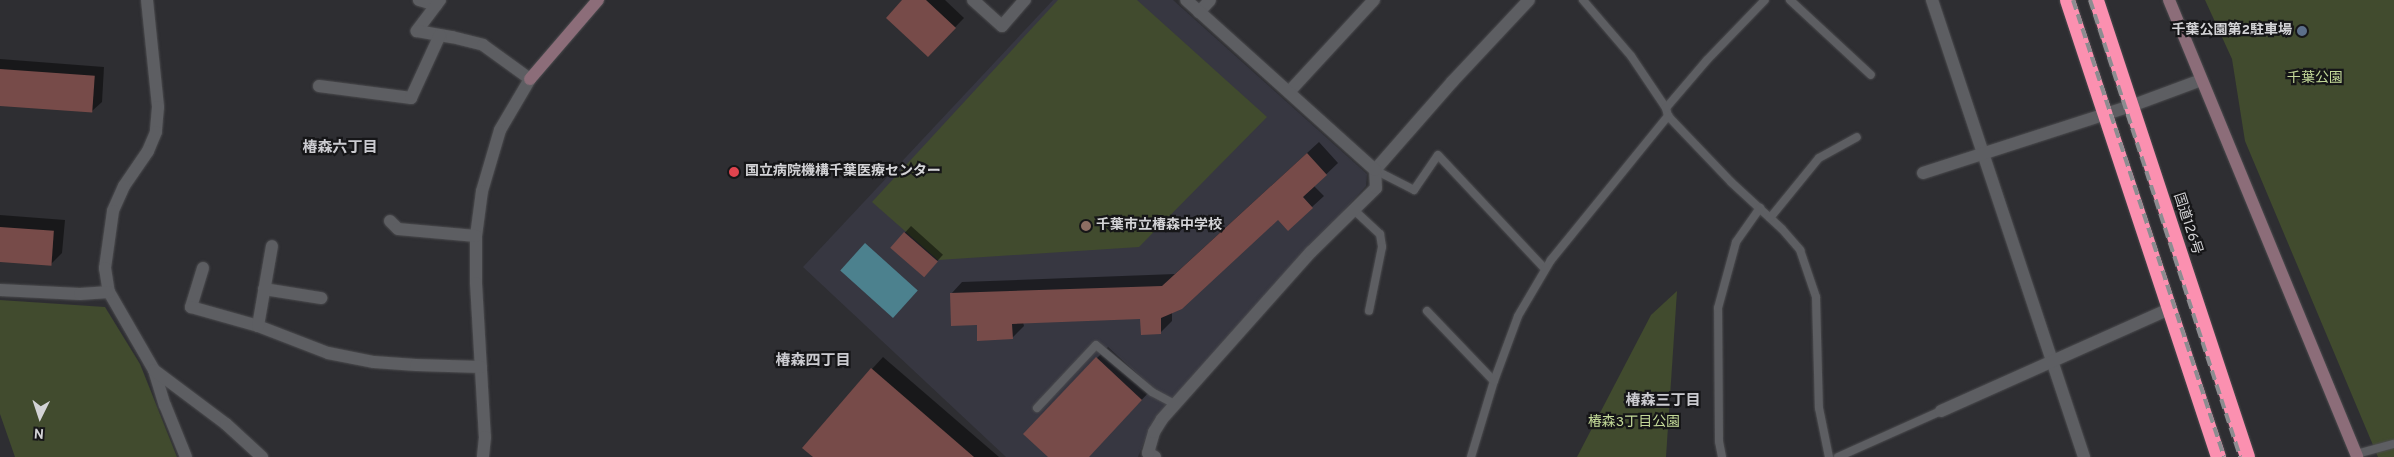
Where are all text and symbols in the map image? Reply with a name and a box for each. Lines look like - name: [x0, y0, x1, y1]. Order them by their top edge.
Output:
- place label: 千葉公園第2駐車場: [2171, 23, 2292, 39]
- marker: 千葉公園第2駐車場: [2296, 25, 2308, 37]
- park label: 千葉公園: [2287, 71, 2343, 87]
- district label: 椿森六丁目: [303, 140, 377, 158]
- place label: 国立病院機構千葉医療センター: [745, 164, 941, 180]
- marker: 国立病院機構千葉医療センター: [727, 165, 741, 179]
- street label: 国道126号: [2169, 191, 2205, 257]
- place label: 千葉市立椿森中学校: [1096, 218, 1222, 234]
- marker: 千葉市立椿森中学校: [1080, 220, 1092, 232]
- district label: 椿森四丁目: [776, 353, 850, 371]
- north arrow: [15, 392, 65, 442]
- district label: 椿森三丁目: [1626, 393, 1700, 411]
- park label: 椿森3丁目公園: [1588, 415, 1680, 431]
- text: N: [33, 424, 45, 441]

